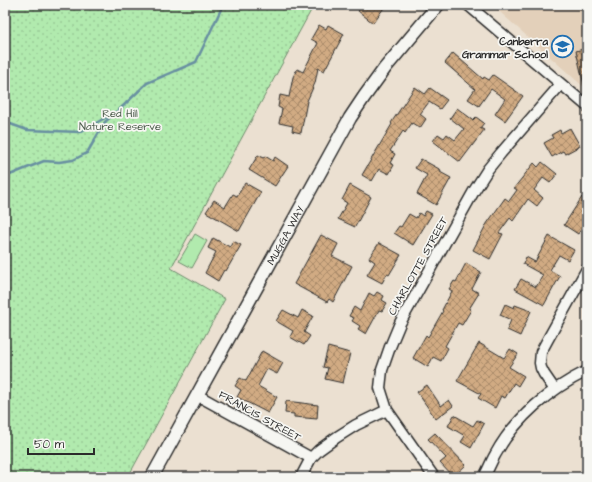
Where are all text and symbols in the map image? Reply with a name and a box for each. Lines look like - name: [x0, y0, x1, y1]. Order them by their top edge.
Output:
- place label: Canberra Grammar School: [462, 34, 548, 62]
- school or university icon: Canberra Grammar School: [550, 34, 576, 60]
- park label: Red Hill Nature Reserve: [79, 106, 161, 134]
- street label: MUGGA WAY: [263, 203, 308, 268]
- street label: CHARLOTTE STREET: [385, 214, 451, 318]
- street label: FRANCIS STREET: [216, 387, 304, 445]
- scale bar: [28, 430, 94, 456]
- text: 50 m: [34, 436, 65, 453]

